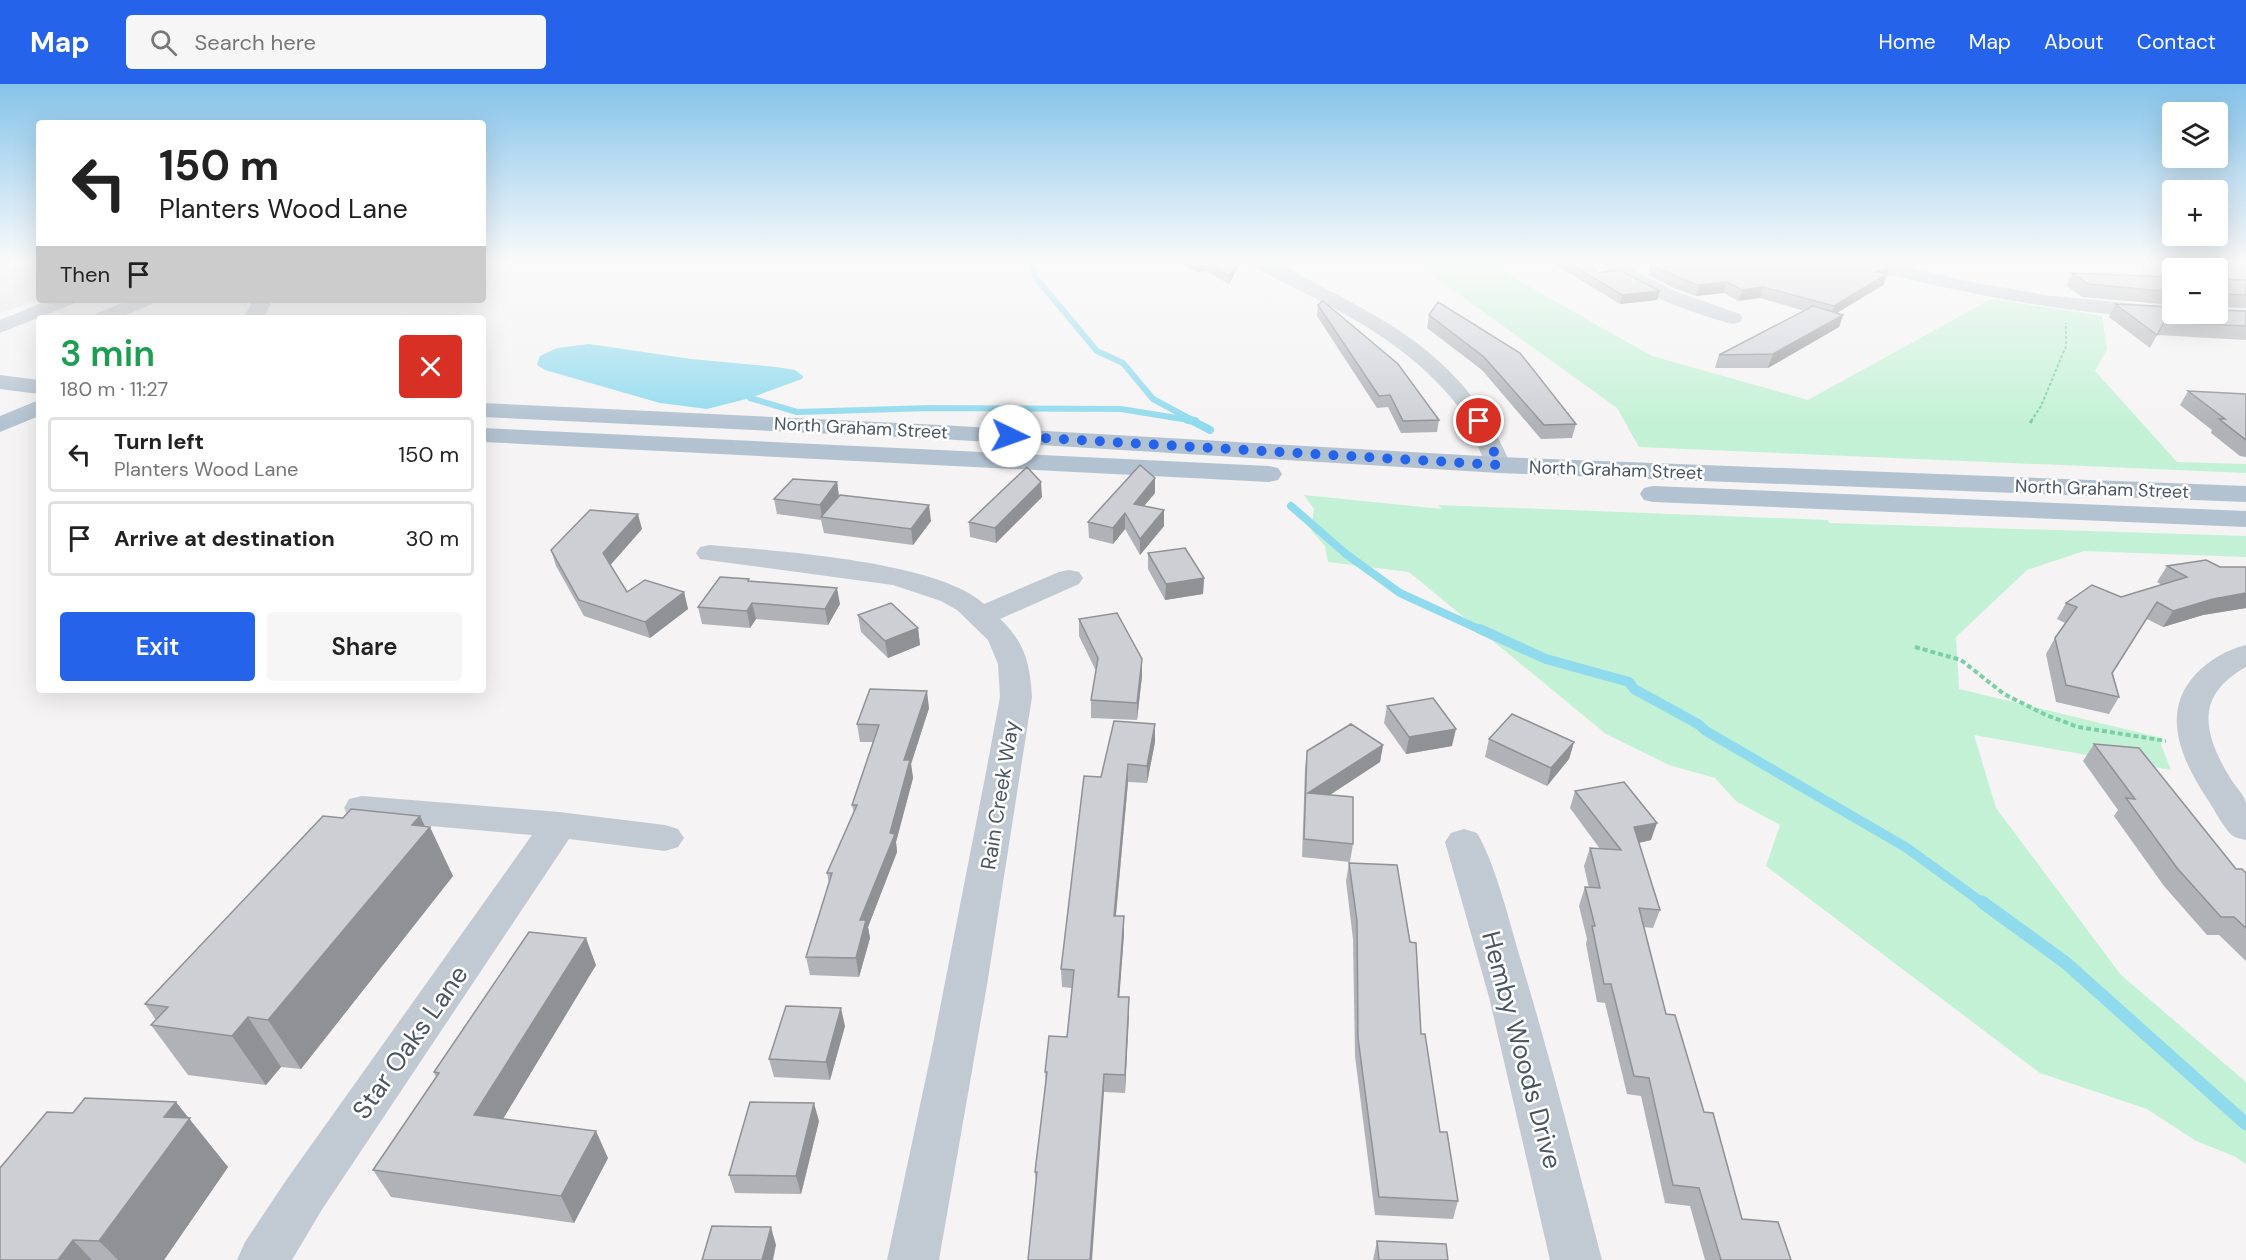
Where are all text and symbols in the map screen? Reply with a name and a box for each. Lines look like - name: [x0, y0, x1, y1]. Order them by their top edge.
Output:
- search box: [126, 15, 546, 69]
- text: Map: [30, 24, 90, 61]
- icon: search: [147, 26, 180, 59]
- text: Search here: [195, 28, 316, 57]
- text: Home: [1878, 28, 1936, 56]
- text: Map: [1969, 28, 2011, 56]
- text: About: [2044, 28, 2104, 56]
- text: Contact: [2137, 28, 2216, 56]
- map controls: [2162, 102, 2228, 324]
- button: layers: [2162, 102, 2228, 168]
- text: 150 m: [159, 138, 279, 193]
- icon: left: [60, 144, 138, 222]
- button: +: [2162, 180, 2228, 246]
- text: Planters Wood Lane: [159, 191, 408, 226]
- icon: arrive: [122, 258, 155, 291]
- button: −: [2162, 258, 2228, 324]
- text: Then: [60, 260, 110, 289]
- text: 3 min: [60, 330, 155, 377]
- button: close: [399, 335, 462, 398]
- text: 180 m · 11:27: [60, 376, 168, 402]
- pin: [1453, 395, 1504, 446]
- position arrow: [978, 404, 1042, 468]
- icon: arrive: [1462, 404, 1495, 437]
- street label: North Graham Street: [773, 411, 949, 445]
- text: Turn left: [114, 427, 204, 456]
- icon: left: [63, 438, 96, 471]
- text: 150 m: [398, 440, 459, 469]
- street label: North Graham Street: [1529, 455, 1703, 485]
- text: Planters Wood Lane: [114, 456, 298, 482]
- street label: North Graham Street: [2015, 474, 2189, 504]
- icon: arrive: [63, 522, 96, 555]
- text: Arrive at destination: [114, 524, 335, 553]
- text: 30 m: [405, 524, 459, 553]
- button: Exit: [60, 612, 255, 681]
- button: Share: [267, 612, 462, 681]
- street label: Rain Creek Way: [974, 718, 1026, 872]
- street label: Hemby Woods Drive: [1474, 927, 1570, 1173]
- street label: Star Oaks Lane: [344, 958, 476, 1126]

